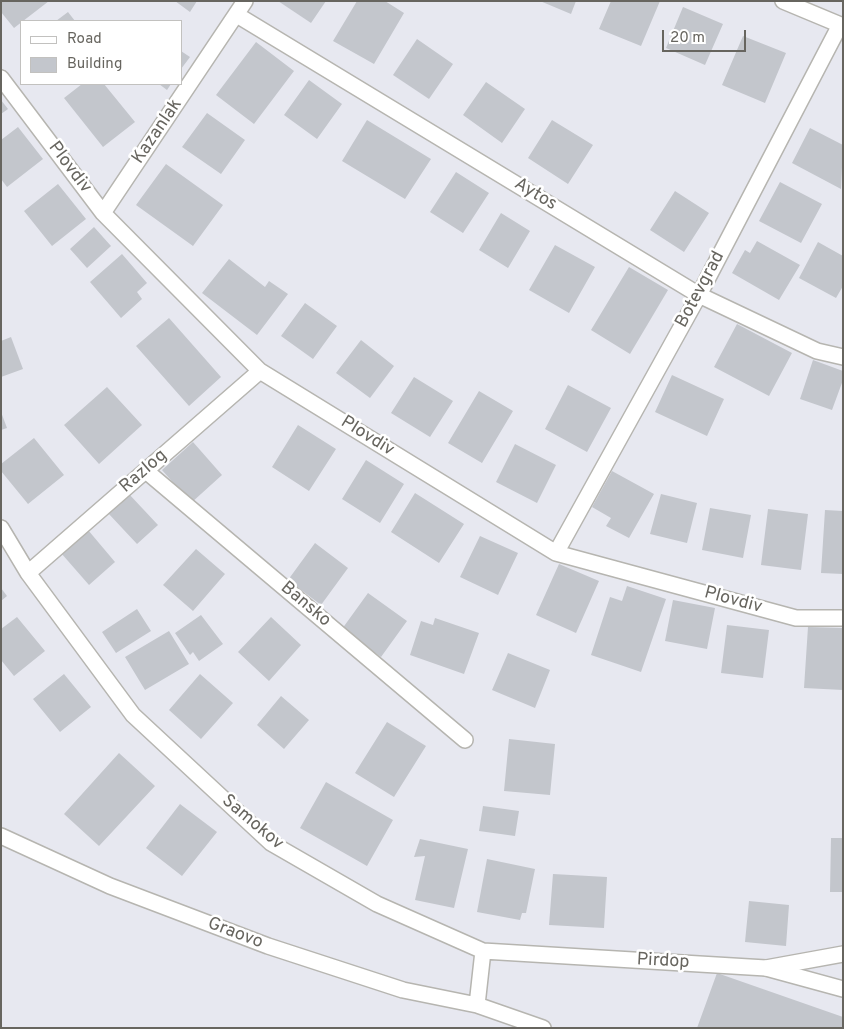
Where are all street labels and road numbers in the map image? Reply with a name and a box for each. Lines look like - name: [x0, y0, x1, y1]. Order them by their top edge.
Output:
- street label: Kazanlak: [128, 95, 188, 169]
- street label: Plovdiv: [43, 138, 95, 198]
- street label: Aytos: [510, 174, 560, 216]
- street label: Botevgrad: [672, 248, 730, 332]
- street label: Plovdiv: [336, 412, 398, 462]
- street label: Razlog: [116, 446, 172, 498]
- street label: Bansko: [275, 578, 335, 632]
- street label: Plovdiv: [702, 583, 764, 619]
- street label: Samokov: [217, 791, 287, 855]
- street label: Graovo: [204, 914, 266, 954]
- street label: Pirdop: [636, 950, 690, 974]

